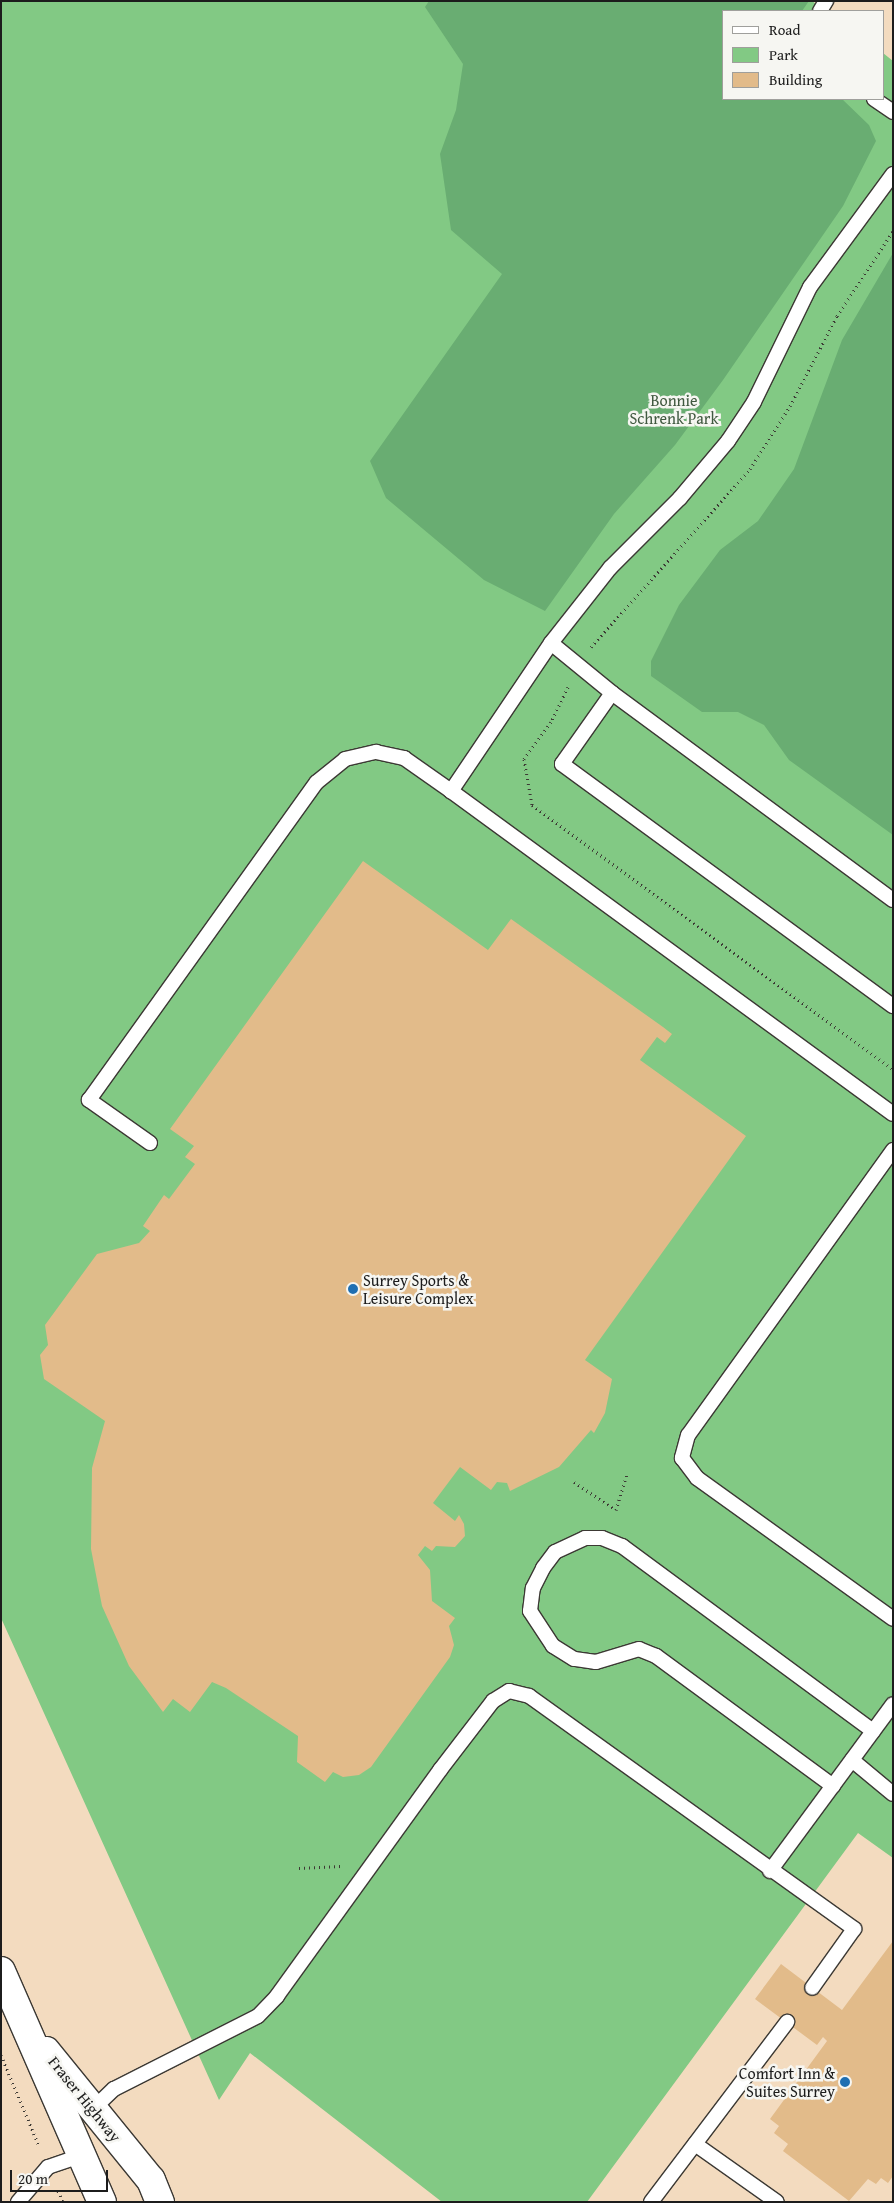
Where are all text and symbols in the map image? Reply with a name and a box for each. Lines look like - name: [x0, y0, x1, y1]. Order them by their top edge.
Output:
- legend: [722, 10, 884, 100]
- text: Road: [769, 19, 800, 40]
- text: Park: [769, 44, 798, 65]
- text: Building: [769, 69, 822, 90]
- park label: Bonnie Schrenk Park: [629, 390, 719, 428]
- place label: Surrey Sports & Leisure Complex: [363, 1270, 474, 1308]
- marker: Surrey Sports & Leisure Complex: [347, 1283, 359, 1295]
- street label: Fraser Highway: [45, 2052, 125, 2146]
- place label: Comfort Inn & Suites Surrey: [739, 2063, 835, 2101]
- marker: Comfort Inn & Suites Surrey: [839, 2076, 851, 2088]
- scale bar: [12, 2160, 110, 2192]
- text: 20 m: [18, 2168, 48, 2189]

